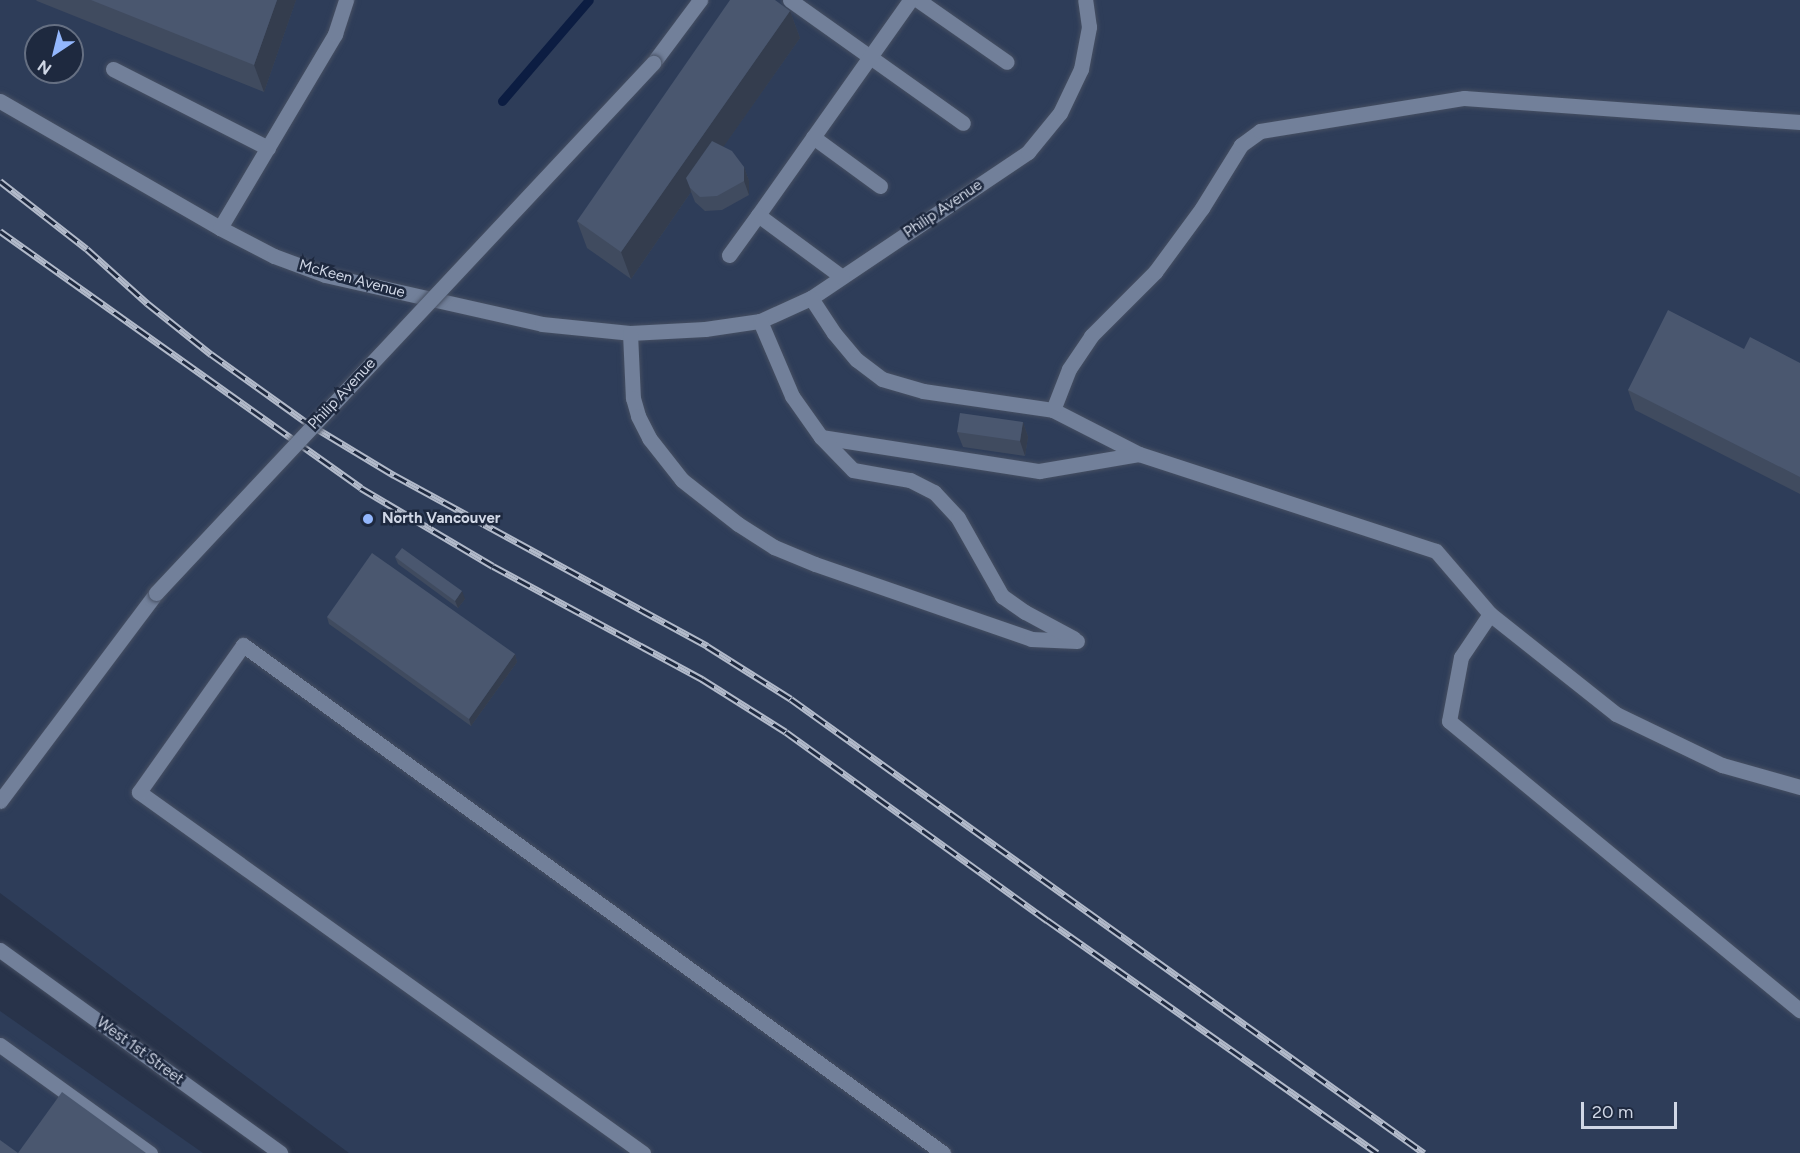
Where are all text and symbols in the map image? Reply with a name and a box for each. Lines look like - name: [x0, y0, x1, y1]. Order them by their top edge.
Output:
- north arrow: [24, 24, 84, 84]
- text: N: [34, 56, 55, 79]
- street label: Philip Avenue: [900, 176, 986, 242]
- street label: McKeen Avenue: [297, 256, 407, 302]
- street label: Philip Avenue: [305, 355, 379, 433]
- marker: North Vancouver: [359, 510, 377, 528]
- place label: North Vancouver: [382, 510, 500, 528]
- street label: West 1st Street: [93, 1013, 187, 1089]
- scale bar: [1584, 1090, 1680, 1128]
- text: 20 m: [1592, 1101, 1633, 1123]

